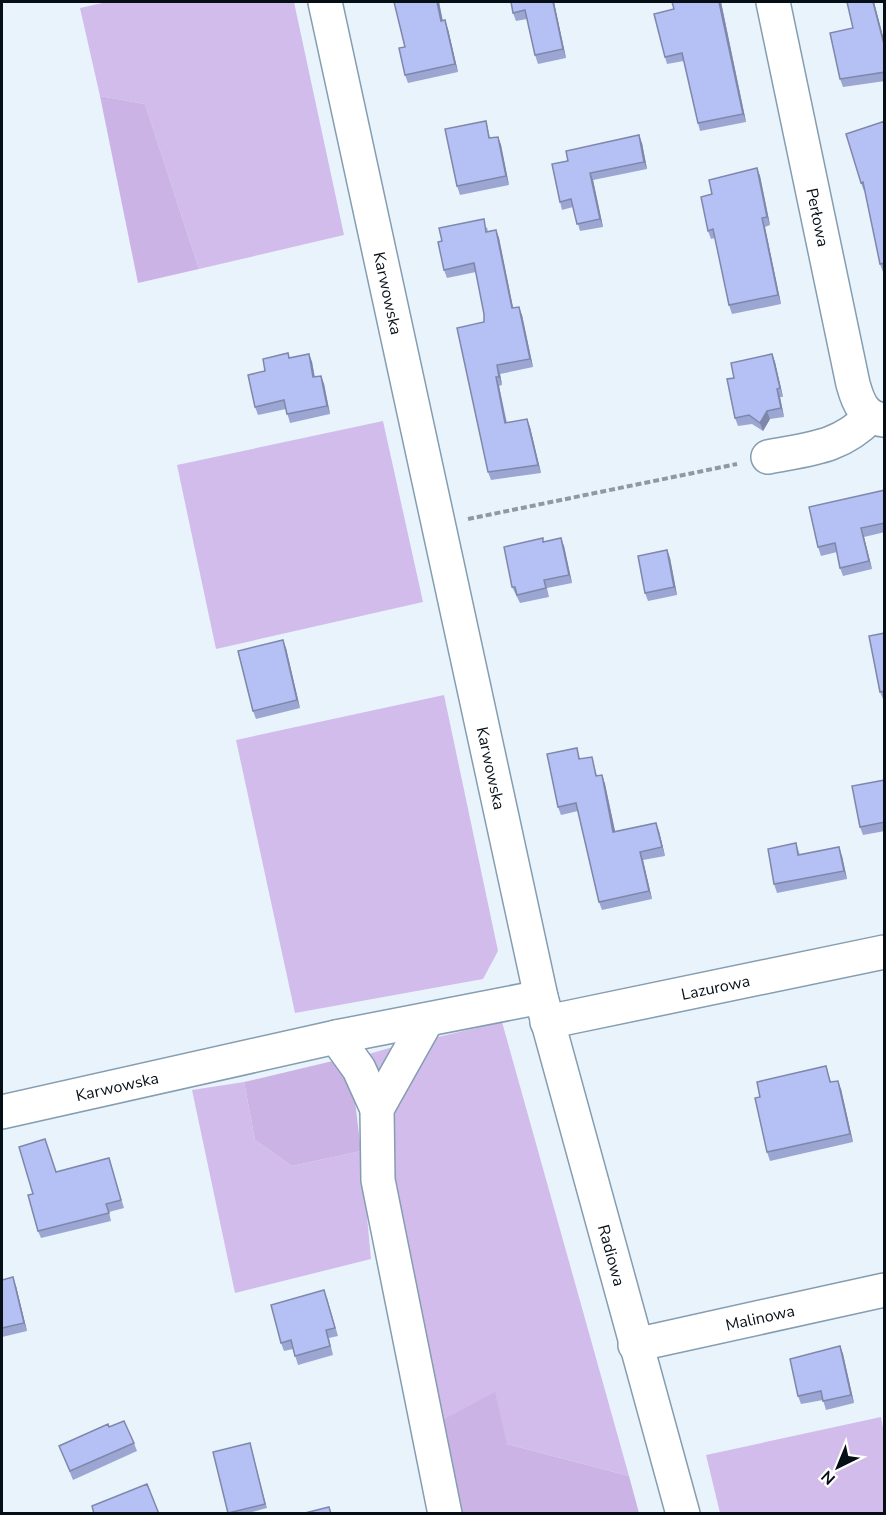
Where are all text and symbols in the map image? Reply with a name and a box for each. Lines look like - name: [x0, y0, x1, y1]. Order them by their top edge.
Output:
- street label: Perłowa: [800, 186, 834, 249]
- street label: Karwowska: [368, 250, 407, 337]
- street label: Karwowska: [471, 725, 510, 812]
- street label: Lazurowa: [679, 970, 752, 1006]
- street label: Karwowska: [74, 1067, 161, 1107]
- street label: Radiowa: [592, 1222, 630, 1289]
- street label: Malinowa: [724, 1300, 797, 1337]
- north arrow: [808, 1437, 868, 1497]
- text: N: [817, 1465, 840, 1489]

